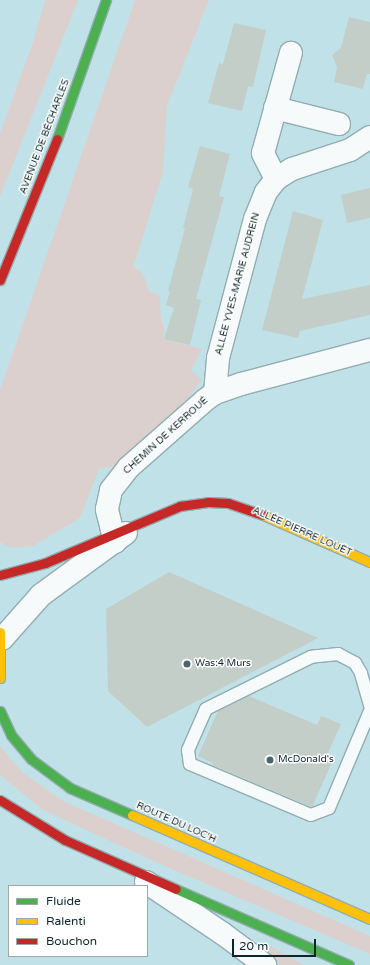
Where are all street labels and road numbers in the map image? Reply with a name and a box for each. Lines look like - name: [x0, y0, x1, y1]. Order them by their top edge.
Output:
- street label: AVENUE DE BÉCHARLES: [18, 78, 72, 196]
- street label: ALLÉE YVES-MARIE AUDREIN: [213, 211, 263, 357]
- street label: CHEMIN DE KERROUÉ: [121, 395, 211, 477]
- street label: ALLÉE PIERRE LOUËT: [250, 505, 354, 559]
- street label: ROUTE DU LOC'H: [134, 800, 218, 846]

